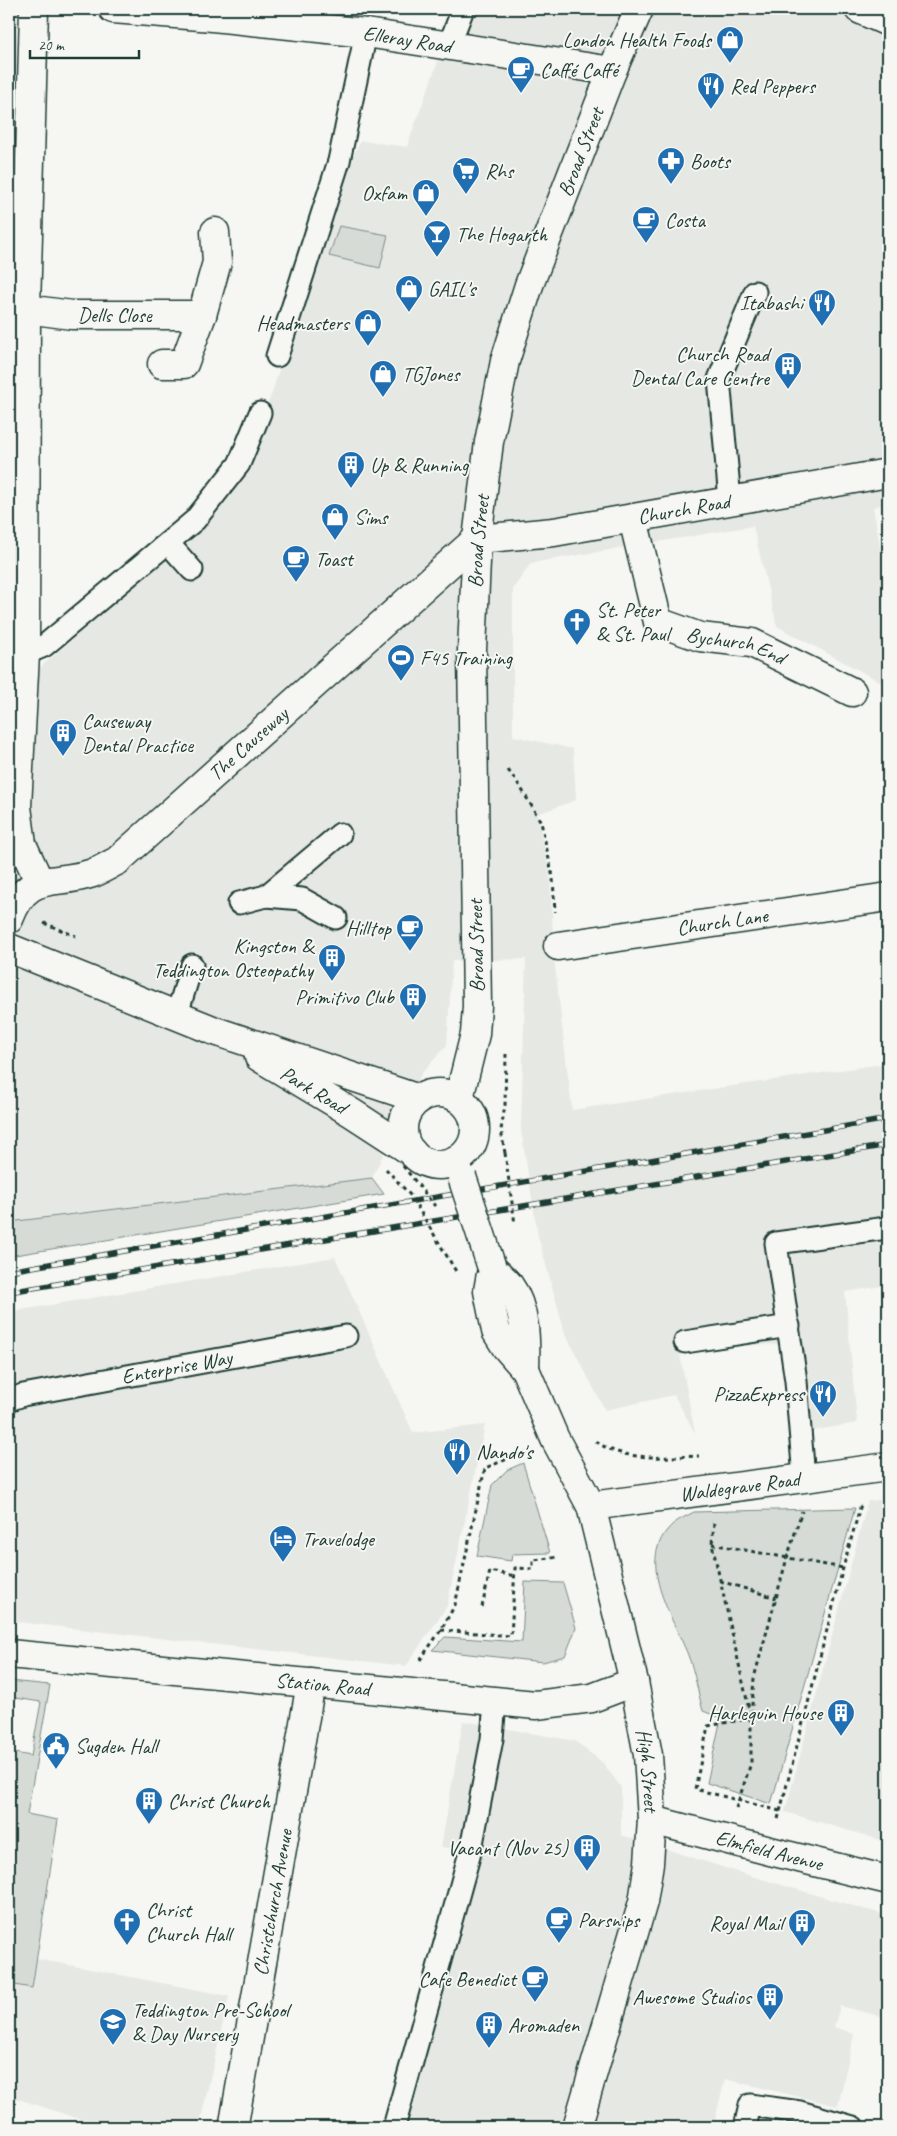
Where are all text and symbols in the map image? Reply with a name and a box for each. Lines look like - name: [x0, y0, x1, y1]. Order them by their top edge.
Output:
- street label: Elleray Road: [361, 20, 457, 60]
- shop icon: London Health Foods: [715, 25, 745, 64]
- place label: London Health Foods: [563, 27, 713, 53]
- scale bar: [30, 28, 139, 60]
- text: 20 m: [38, 36, 65, 55]
- cafe icon: Caffé Caffé: [506, 55, 536, 94]
- place label: Caffé Caffé: [540, 57, 621, 83]
- restaurant icon: Red Peppers: [696, 71, 726, 110]
- place label: Red Peppers: [730, 73, 817, 99]
- street label: Broad Street: [552, 102, 610, 200]
- pharmacy icon: Boots: [656, 146, 686, 185]
- place label: Boots: [690, 148, 732, 174]
- supermarket icon: Rhs: [451, 156, 481, 195]
- place label: Rhs: [485, 158, 515, 184]
- shop icon: Oxfam: [411, 178, 441, 217]
- place label: Oxfam: [362, 180, 408, 206]
- cafe icon: Costa: [631, 205, 661, 244]
- place label: Costa: [665, 207, 706, 233]
- bar icon: The Hogarth: [422, 219, 452, 258]
- place label: The Hogarth: [456, 221, 549, 247]
- shop icon: GAIL's: [394, 274, 424, 313]
- place label: GAIL's: [428, 276, 477, 302]
- restaurant icon: Itabashi: [807, 288, 837, 327]
- place label: Itabashi: [740, 290, 806, 316]
- street label: Dells Close: [78, 302, 153, 328]
- shop icon: Headmasters: [353, 308, 383, 347]
- place label: Headmasters: [257, 310, 351, 336]
- place label: Church Road Dental Care Centre: [631, 341, 773, 391]
- building icon: Church Road Dental Care Centre: [773, 351, 803, 390]
- shop icon: TGJones: [368, 359, 398, 398]
- place label: TGJones: [402, 361, 461, 387]
- building icon: Up & Running: [336, 450, 366, 489]
- place label: Up & Running: [370, 452, 470, 478]
- street label: Church Road: [636, 488, 735, 530]
- street label: Broad Street: [462, 491, 496, 588]
- shop icon: Sims: [320, 502, 350, 541]
- place label: Sims: [354, 504, 389, 530]
- cafe icon: Toast: [281, 544, 311, 583]
- place label: Toast: [315, 546, 355, 572]
- place label: St. Peter & St. Paul: [596, 597, 673, 647]
- church icon: St. Peter & St. Paul: [562, 607, 592, 646]
- street label: Bychurch End: [683, 620, 793, 672]
- sports icon: F45 Training: [386, 643, 416, 682]
- place label: F45 Training: [420, 645, 514, 671]
- street label: The Causeway: [203, 700, 295, 786]
- place label: Causeway Dental Practice: [82, 708, 194, 758]
- building icon: Causeway Dental Practice: [48, 718, 78, 757]
- street label: Broad Street: [462, 897, 490, 993]
- street label: Church Lane: [675, 902, 770, 941]
- cafe icon: Hilltop: [395, 913, 425, 952]
- place label: Hilltop: [346, 915, 392, 941]
- place label: Kingston & Teddington Osteopathy: [153, 933, 315, 983]
- building icon: Kingston & Teddington Osteopathy: [317, 943, 347, 982]
- building icon: Primitivo Club: [398, 982, 428, 1021]
- place label: Primitivo Club: [295, 984, 396, 1010]
- street label: Park Road: [276, 1060, 354, 1121]
- street label: Enterprise Way: [119, 1344, 236, 1390]
- restaurant icon: PizzaExpress: [808, 1379, 838, 1418]
- place label: PizzaExpress: [714, 1381, 806, 1407]
- restaurant icon: Nando's: [442, 1437, 472, 1476]
- place label: Nando's: [476, 1439, 534, 1465]
- street label: Waldegrave Road: [678, 1465, 804, 1507]
- hotel icon: Travelodge: [268, 1524, 298, 1563]
- place label: Travelodge: [302, 1526, 376, 1552]
- street label: Station Road: [274, 1667, 375, 1702]
- building icon: Harlequin House: [826, 1698, 856, 1737]
- place label: Harlequin House: [708, 1700, 824, 1726]
- street label: High Street: [630, 1727, 665, 1815]
- public building icon: Sugden Hall: [41, 1731, 71, 1770]
- place label: Sugden Hall: [75, 1733, 161, 1759]
- building icon: Christ Church: [134, 1786, 164, 1825]
- place label: Christ Church: [168, 1788, 272, 1814]
- street label: Elmfield Avenue: [713, 1824, 827, 1877]
- street label: Christchurch Avenue: [247, 1826, 298, 1977]
- building icon: Vacant (Nov 25): [572, 1833, 602, 1872]
- place label: Vacant (Nov 25): [447, 1835, 569, 1861]
- place label: Christ Church Hall: [146, 1897, 234, 1947]
- cafe icon: Parsnips: [544, 1905, 574, 1944]
- church icon: Christ Church Hall: [112, 1907, 142, 1946]
- place label: Parsnips: [578, 1907, 641, 1933]
- building icon: Royal Mail: [787, 1908, 817, 1947]
- place label: Royal Mail: [709, 1910, 786, 1936]
- cafe icon: Cafe Benedict: [520, 1964, 550, 2003]
- place label: Cafe Benedict: [418, 1966, 518, 1992]
- building icon: Awesome Studios: [755, 1982, 785, 2021]
- place label: Awesome Studios: [632, 1984, 753, 2010]
- place label: Teddington Pre-School & Day Nursery: [132, 1997, 292, 2047]
- school or university icon: Teddington Pre-School & Day Nursery: [98, 2007, 128, 2046]
- building icon: Aromaden: [474, 2010, 504, 2049]
- place label: Aromaden: [508, 2012, 580, 2038]

